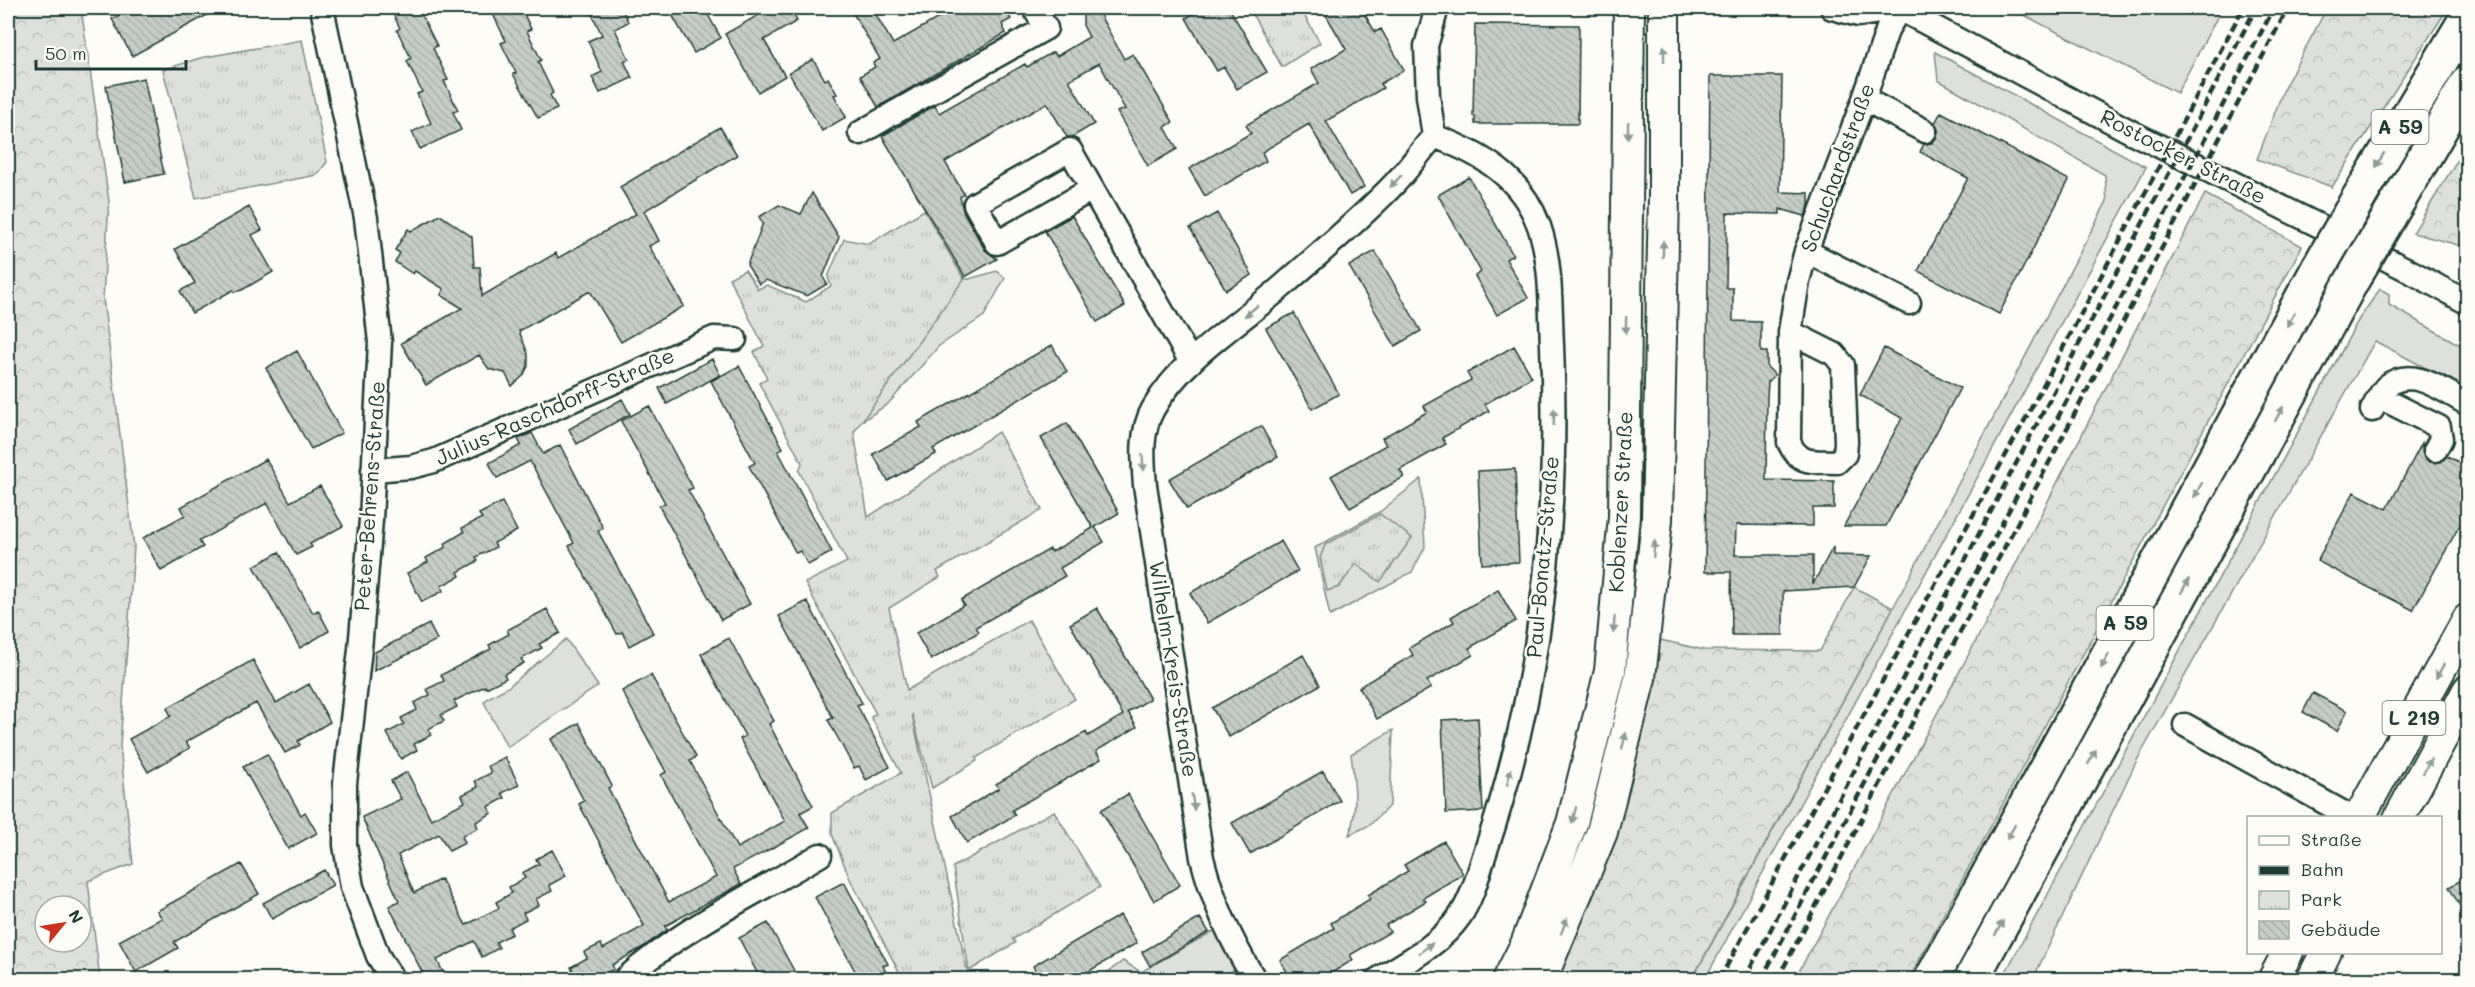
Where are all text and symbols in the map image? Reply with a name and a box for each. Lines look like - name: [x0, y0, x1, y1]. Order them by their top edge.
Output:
- scale bar: [36, 33, 186, 71]
- text: 50 m: [45, 41, 87, 65]
- one-way arrow: [1659, 45, 1669, 64]
- street label: Schuchardstraße: [1793, 79, 1880, 256]
- street label: Rostocker Straße: [2096, 102, 2271, 209]
- road number: A 59: [2372, 110, 2428, 144]
- one-way arrow: [1623, 121, 1633, 140]
- one-way arrow: [2376, 152, 2386, 169]
- one-way arrow: [1390, 173, 1403, 188]
- one-way arrow: [1658, 239, 1668, 258]
- one-way arrow: [1243, 305, 1259, 318]
- one-way arrow: [2286, 310, 2296, 327]
- one-way arrow: [1621, 316, 1631, 335]
- street label: Julius-Raschdorff-Straße: [431, 341, 678, 471]
- street label: Peter-Behrens-Straße: [347, 380, 390, 612]
- one-way arrow: [2274, 406, 2284, 423]
- one-way arrow: [1549, 408, 1558, 427]
- street label: Koblenzer Straße: [1601, 411, 1638, 593]
- one-way arrow: [1139, 454, 1148, 473]
- street label: Paul-Bonatz-Straße: [1519, 455, 1564, 659]
- one-way arrow: [2193, 482, 2203, 499]
- one-way arrow: [1649, 539, 1659, 558]
- street label: Wilhelm-Kreis-Straße: [1144, 559, 1205, 779]
- one-way arrow: [2180, 577, 2190, 594]
- road number: A 59: [2096, 606, 2154, 640]
- one-way arrow: [1609, 615, 1619, 634]
- one-way arrow: [2100, 653, 2110, 670]
- one-way arrow: [2435, 662, 2445, 679]
- road number: L 219: [2382, 701, 2446, 735]
- one-way arrow: [1620, 732, 1630, 750]
- one-way arrow: [2087, 748, 2097, 765]
- one-way arrow: [2422, 757, 2432, 774]
- one-way arrow: [1504, 768, 1514, 786]
- one-way arrow: [1188, 792, 1197, 811]
- one-way arrow: [1569, 806, 1579, 824]
- legend: [2247, 816, 2442, 954]
- one-way arrow: [2006, 824, 2016, 841]
- text: Straße: [2301, 827, 2362, 851]
- text: Bahn: [2301, 857, 2344, 881]
- text: Park: [2301, 887, 2342, 911]
- north arrow: [33, 894, 93, 954]
- text: N: [64, 906, 89, 927]
- one-way arrow: [1560, 917, 1569, 935]
- text: Gebäude: [2301, 917, 2381, 941]
- one-way arrow: [1994, 919, 2004, 936]
- one-way arrow: [1418, 942, 1434, 954]

